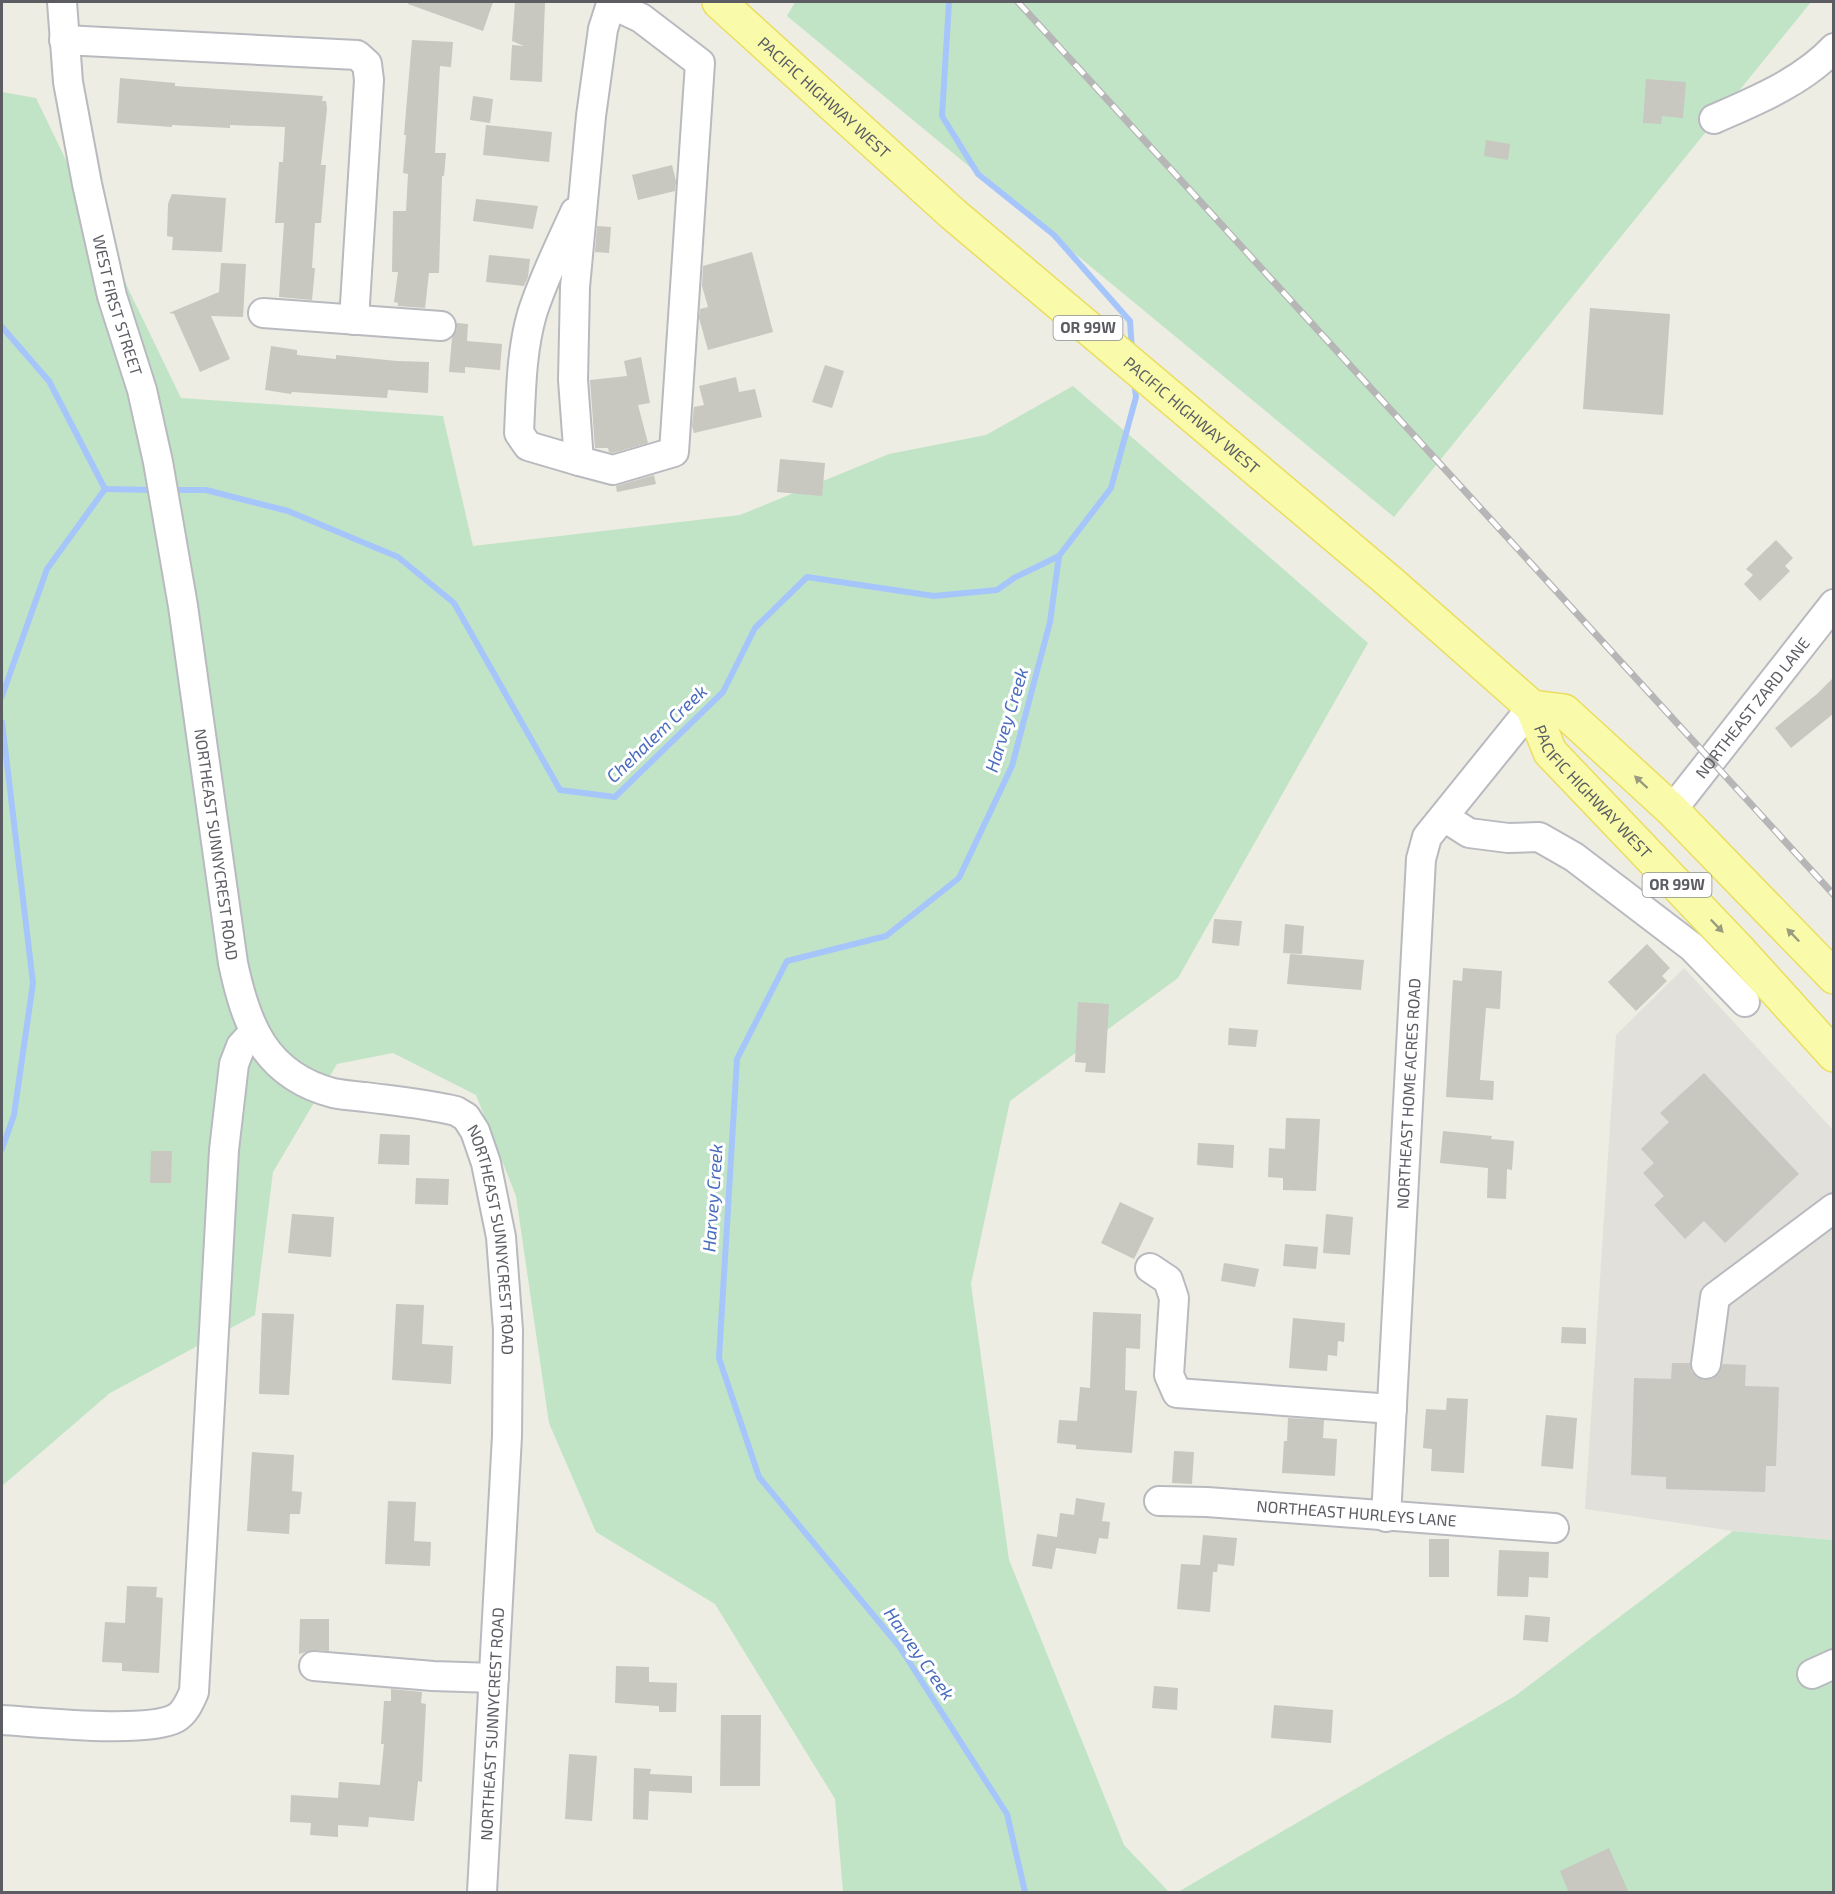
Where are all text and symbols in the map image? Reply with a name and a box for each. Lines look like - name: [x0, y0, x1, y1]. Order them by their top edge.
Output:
- street label: PACIFIC HIGHWAY WEST: [755, 32, 895, 162]
- street label: WEST FIRST STREET: [90, 233, 147, 378]
- road number: OR 99W: [1054, 316, 1122, 340]
- street label: PACIFIC HIGHWAY WEST: [1120, 352, 1264, 477]
- street label: NORTHEAST ZARD LANE: [1691, 633, 1813, 782]
- water label: Harvey Creek: [980, 665, 1032, 775]
- water label: Chehalem Creek: [601, 680, 711, 787]
- street label: PACIFIC HIGHWAY WEST: [1531, 722, 1656, 862]
- street label: NORTHEAST SUNNYCREST ROAD: [191, 727, 242, 961]
- one-way arrow: [1634, 776, 1649, 789]
- road number: OR 99W: [1642, 873, 1712, 897]
- one-way arrow: [1710, 919, 1724, 934]
- one-way arrow: [1787, 928, 1801, 942]
- street label: NORTHEAST HOME ACRES ROAD: [1392, 978, 1424, 1210]
- street label: NORTHEAST SUNNYCREST ROAD: [464, 1120, 518, 1355]
- water label: Harvey Creek: [697, 1143, 727, 1253]
- street label: NORTHEAST HURLEYS LANE: [1256, 1496, 1457, 1530]
- water label: Harvey Creek: [880, 1603, 960, 1704]
- street label: NORTHEAST SUNNYCREST ROAD: [476, 1607, 507, 1841]

